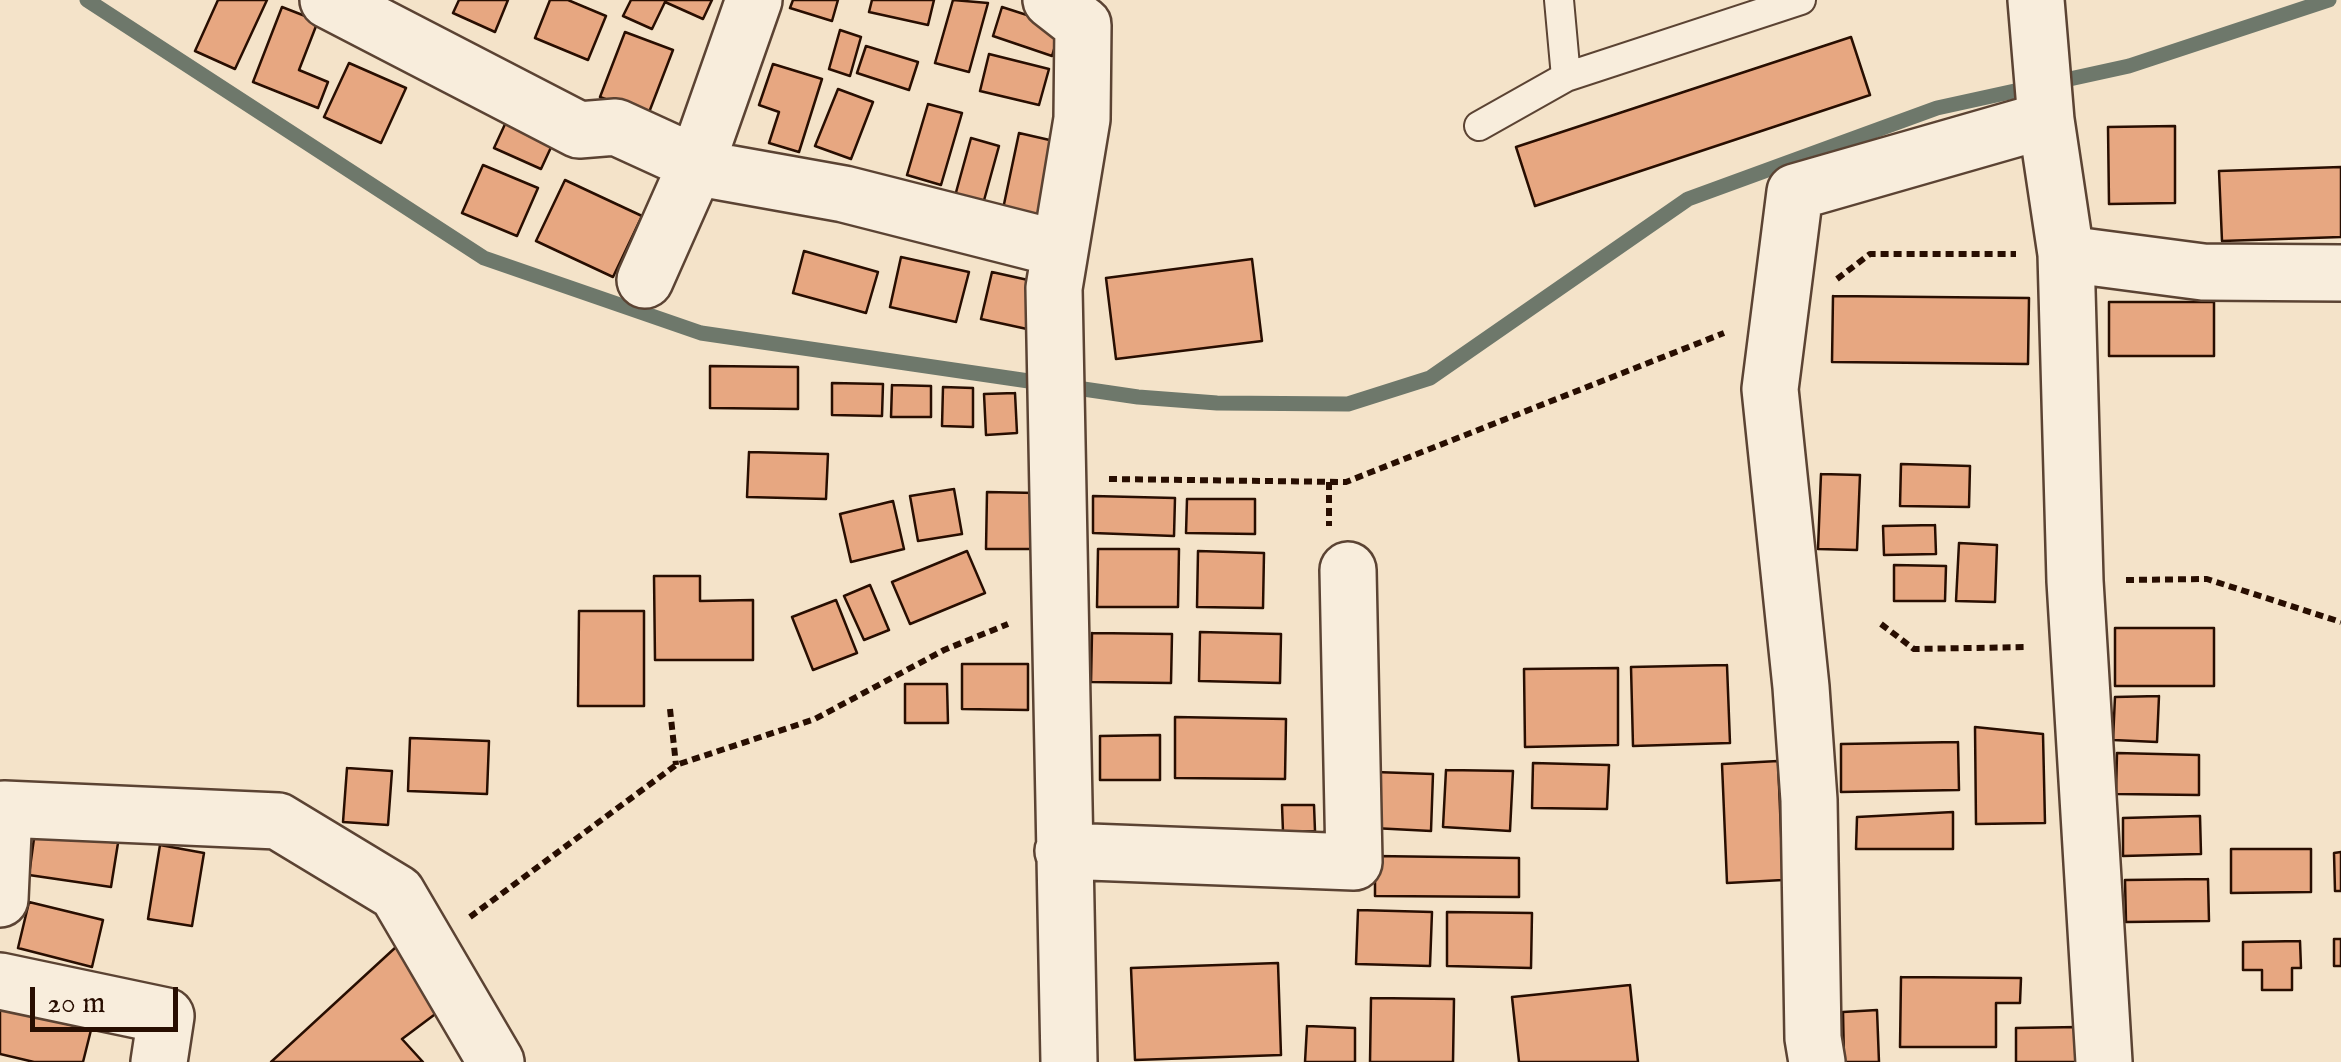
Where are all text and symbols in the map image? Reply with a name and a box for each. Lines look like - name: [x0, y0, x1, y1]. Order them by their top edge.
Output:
- scale bar: [35, 967, 182, 1029]
- text: 20 m: [47, 985, 106, 1023]

